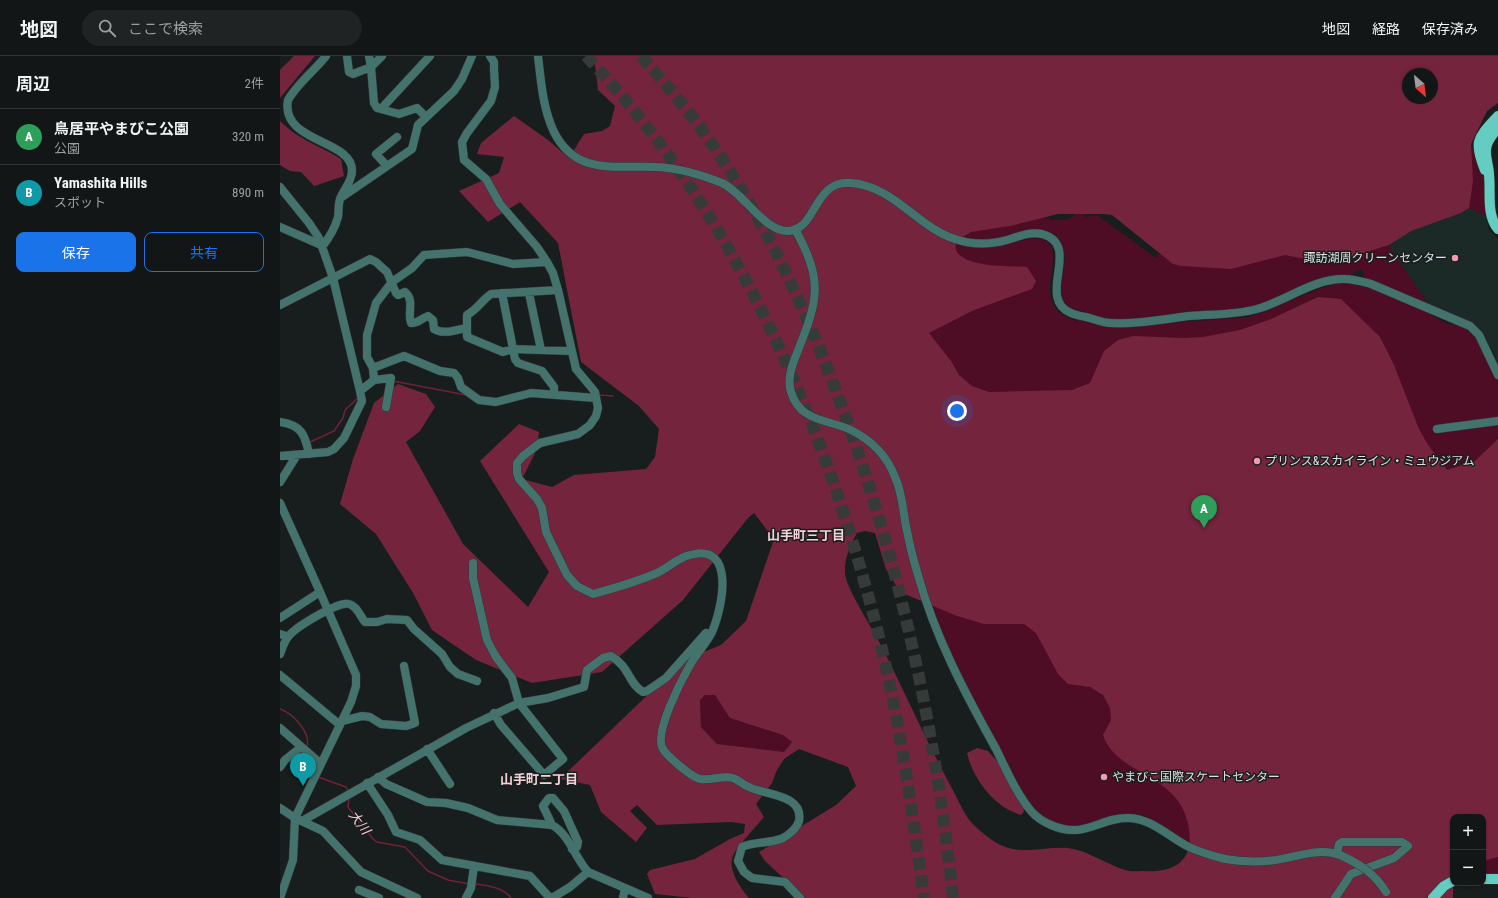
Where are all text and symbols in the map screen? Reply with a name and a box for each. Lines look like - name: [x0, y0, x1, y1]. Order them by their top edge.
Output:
- search box: [82, 10, 362, 46]
- icon: search: [96, 17, 118, 39]
- text: 地図: [20, 18, 58, 41]
- text: ここで検索: [128, 20, 203, 38]
- text: 地図: [1322, 21, 1350, 37]
- text: 経路: [1372, 21, 1400, 37]
- text: 保存済み: [1422, 21, 1478, 37]
- north arrow: [1402, 68, 1438, 104]
- text: 周辺: [16, 74, 50, 94]
- text: 2件: [245, 76, 264, 91]
- text: 鳥居平やまびこ公園: [54, 120, 189, 138]
- text: A: [25, 129, 33, 144]
- text: 320 m: [232, 129, 264, 144]
- text: 公園: [54, 141, 80, 156]
- text: Yamashita Hills: [54, 174, 147, 192]
- text: B: [25, 185, 33, 200]
- text: 890 m: [232, 185, 264, 200]
- text: スポット: [54, 195, 106, 210]
- button: 保存: [16, 232, 136, 272]
- button: 共有: [144, 232, 264, 272]
- place label: 諏訪湖周クリーンセンター: [1304, 251, 1447, 265]
- marker: 諏訪湖周クリーンセンター: [1450, 253, 1460, 263]
- your location: [947, 401, 967, 421]
- place label: プリンス&スカイライン・ミュウジアム: [1265, 454, 1474, 468]
- marker: プリンス&スカイライン・ミュウジアム: [1252, 456, 1262, 466]
- pin: A: [1191, 495, 1217, 528]
- district label: 山手町三丁目: [767, 528, 845, 543]
- pin: B: [290, 753, 316, 786]
- place label: やまびこ国際スケートセンター: [1112, 770, 1280, 784]
- district label: 山手町二丁目: [500, 772, 578, 787]
- marker: やまびこ国際スケートセンター: [1099, 772, 1109, 782]
- water label: 大川: [346, 807, 375, 839]
- map controls: [1450, 814, 1486, 886]
- button: +: [1450, 814, 1486, 850]
- button: −: [1450, 850, 1486, 886]

